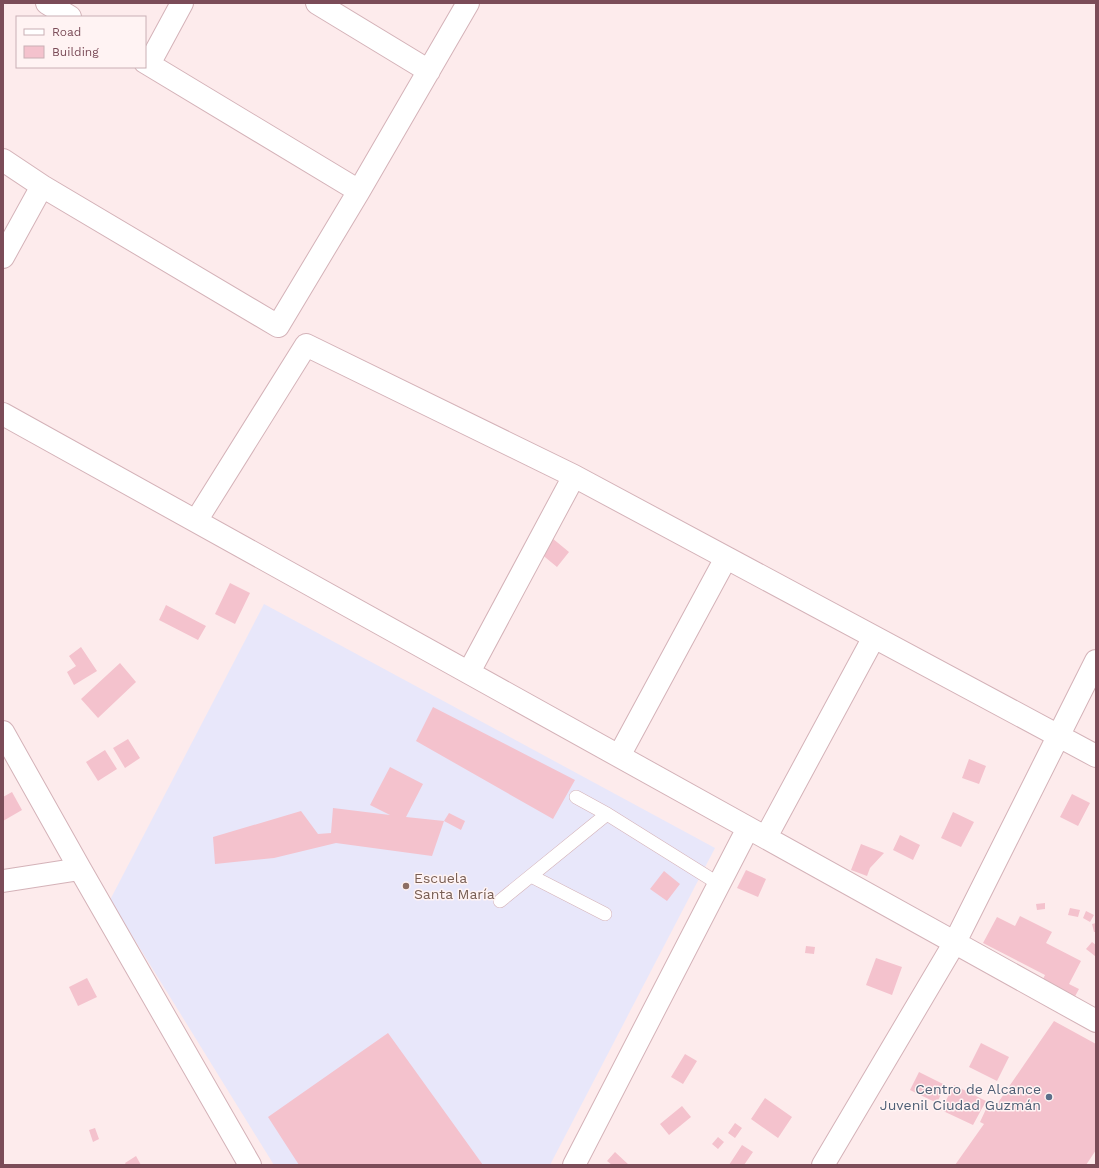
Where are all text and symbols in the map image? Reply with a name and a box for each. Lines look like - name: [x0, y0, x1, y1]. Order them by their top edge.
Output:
- legend: [16, 16, 146, 68]
- text: Road: [52, 25, 81, 39]
- text: Building: [52, 45, 99, 59]
- place label: Escuela Santa María: [414, 870, 495, 902]
- marker: Escuela Santa María: [401, 881, 411, 891]
- place label: Centro de Alcance Juvenil Ciudad Guzmán: [880, 1081, 1041, 1113]
- marker: Centro de Alcance Juvenil Ciudad Guzmán: [1044, 1092, 1054, 1102]

